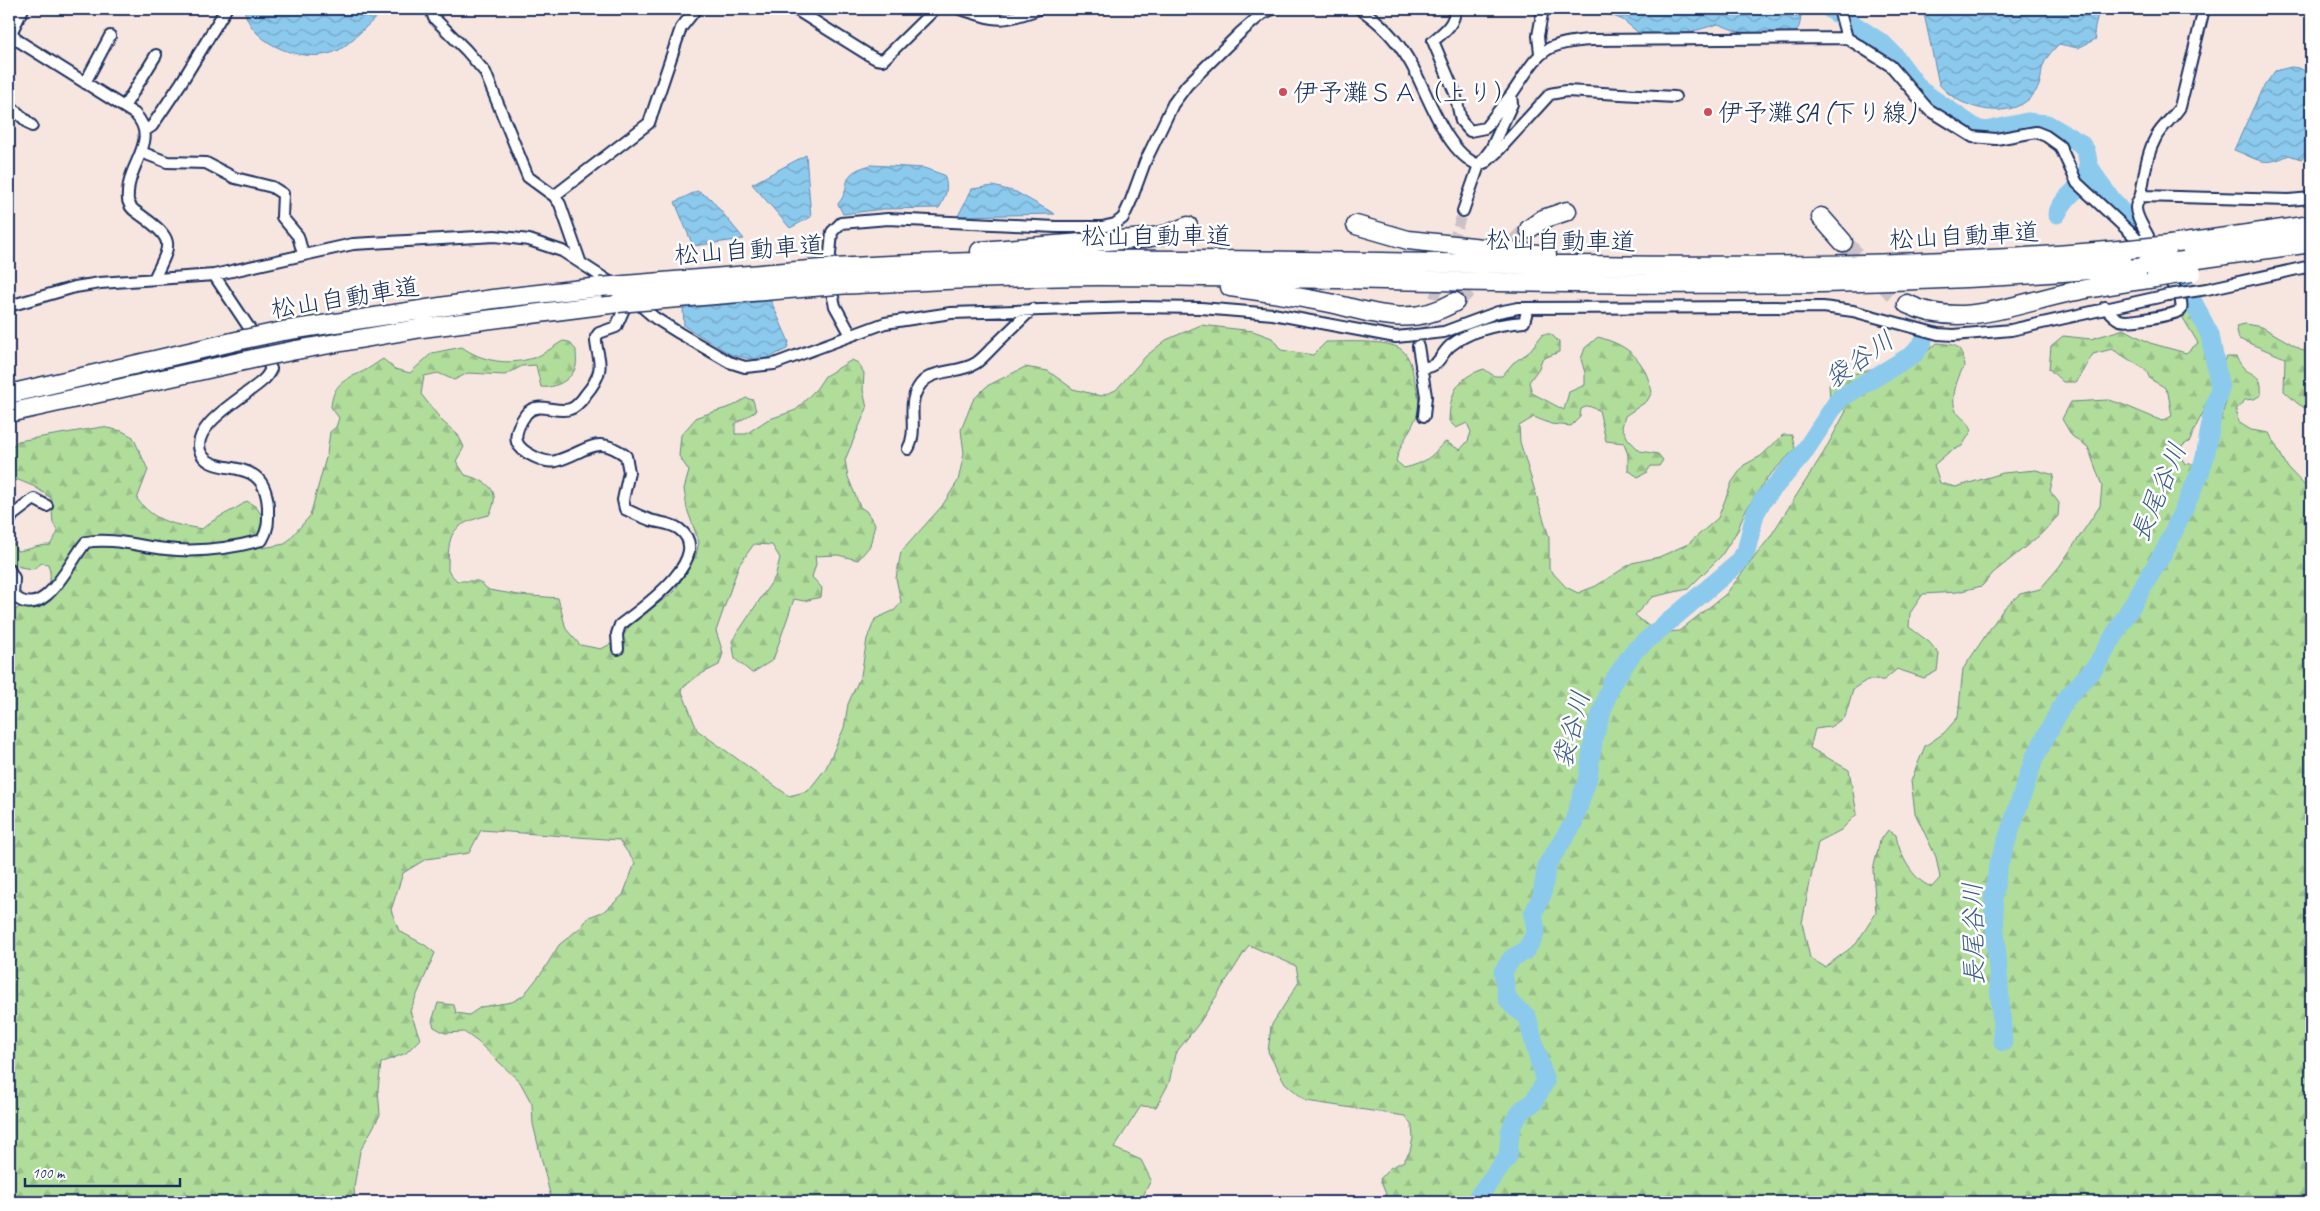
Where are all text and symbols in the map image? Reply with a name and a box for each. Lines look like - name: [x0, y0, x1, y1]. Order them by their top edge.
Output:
- place label: 伊予灘ＳＡ（上り）: [1293, 77, 1518, 109]
- marker: 伊予灘ＳＡ（上り）: [1277, 86, 1289, 98]
- place label: 伊予灘SA (下り線): [1718, 97, 1917, 129]
- marker: 伊予灘SA (下り線): [1702, 106, 1714, 118]
- street label: 松山自動車道: [1888, 216, 2040, 256]
- street label: 松山自動車道: [1081, 220, 1231, 252]
- street label: 松山自動車道: [1486, 224, 1636, 258]
- street label: 松山自動車道: [673, 229, 825, 271]
- street label: 松山自動車道: [269, 270, 422, 326]
- water label: 袋谷川: [1818, 324, 1901, 395]
- water label: 長尾谷川: [2123, 438, 2194, 547]
- water label: 袋谷川: [1545, 687, 1598, 771]
- water label: 長尾谷川: [1956, 882, 1991, 986]
- scale bar: [25, 1156, 180, 1188]
- text: 100 m: [32, 1164, 66, 1183]

